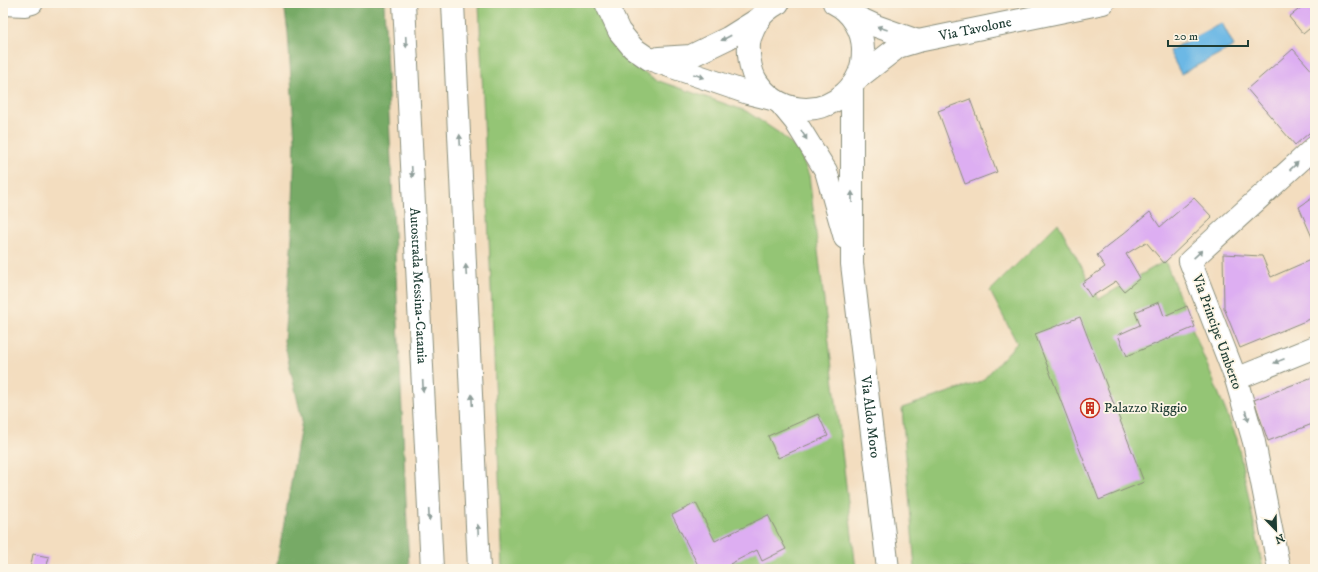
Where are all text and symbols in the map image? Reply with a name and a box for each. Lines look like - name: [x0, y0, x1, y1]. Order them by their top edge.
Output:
- street label: Via Tavolone: [937, 13, 1013, 46]
- scale bar: [1168, 22, 1248, 48]
- one-way arrow: [876, 25, 888, 31]
- text: 20 m: [1174, 29, 1198, 44]
- one-way arrow: [721, 35, 732, 42]
- one-way arrow: [403, 36, 409, 49]
- one-way arrow: [694, 73, 706, 79]
- one-way arrow: [800, 129, 807, 141]
- one-way arrow: [456, 134, 463, 146]
- one-way arrow: [1289, 161, 1299, 171]
- one-way arrow: [409, 166, 416, 178]
- one-way arrow: [849, 190, 855, 203]
- street label: Autostrada Messina-Catania: [405, 207, 431, 364]
- one-way arrow: [1194, 250, 1203, 259]
- one-way arrow: [462, 264, 469, 276]
- street label: Via Principe Umberto: [1188, 271, 1246, 392]
- one-way arrow: [1272, 359, 1284, 365]
- street label: Via Aldo Moro: [856, 374, 884, 459]
- one-way arrow: [419, 380, 426, 392]
- one-way arrow: [468, 394, 475, 406]
- building icon: Palazzo Riggio: [1079, 397, 1101, 419]
- place label: Palazzo Riggio: [1104, 399, 1187, 417]
- one-way arrow: [1244, 411, 1250, 423]
- one-way arrow: [426, 509, 432, 522]
- north arrow: [1256, 510, 1296, 550]
- one-way arrow: [474, 524, 481, 536]
- text: N: [1273, 530, 1286, 546]

